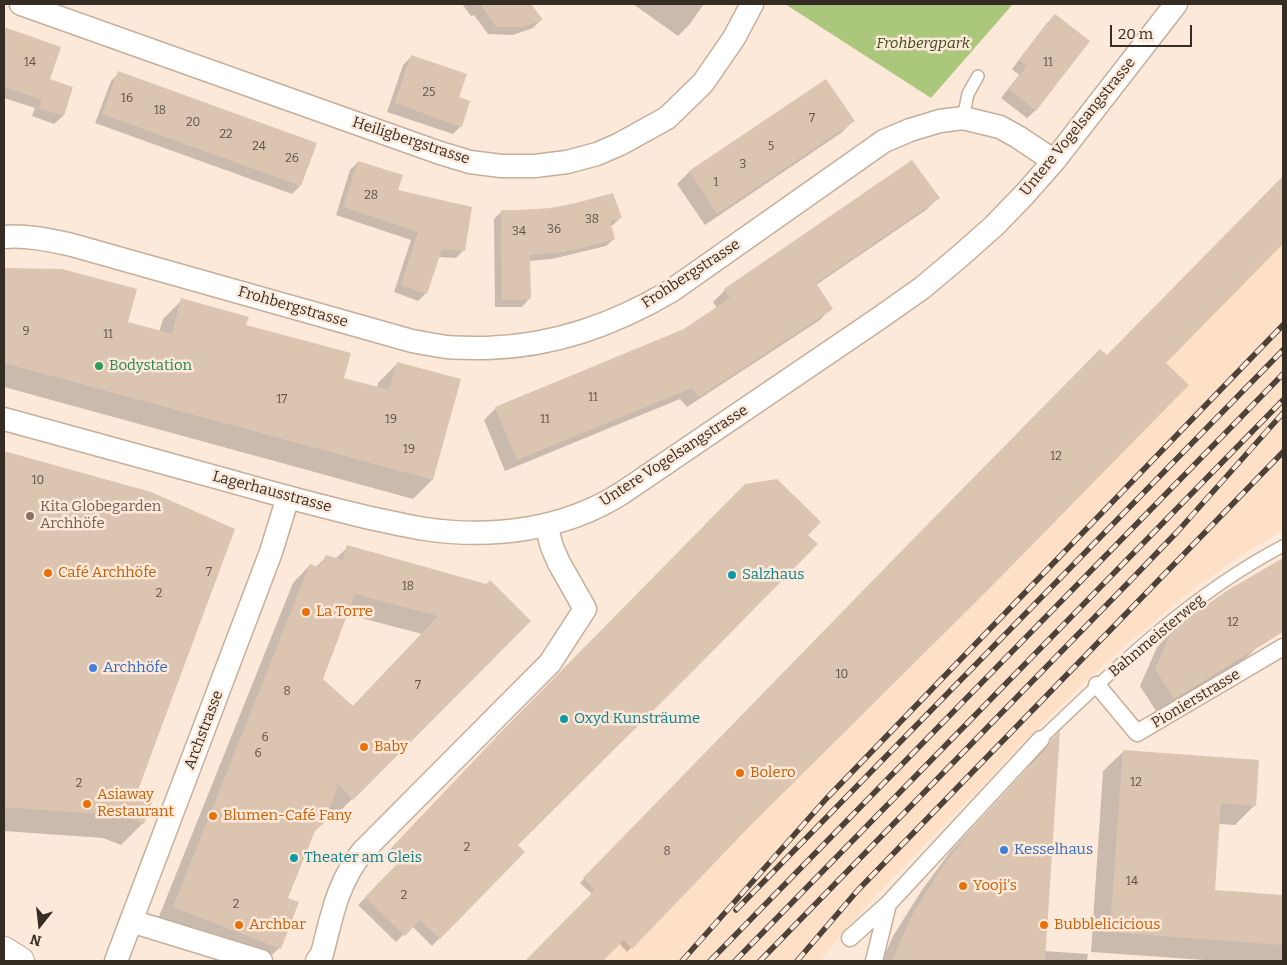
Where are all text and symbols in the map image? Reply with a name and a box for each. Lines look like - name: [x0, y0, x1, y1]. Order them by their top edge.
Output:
- scale bar: [1112, 15, 1194, 47]
- text: 20 m: [1118, 25, 1153, 43]
- park label: Frohbergpark: [876, 35, 970, 53]
- street label: Untere Vogelsangstrasse: [1017, 54, 1139, 200]
- house number: 14: [24, 56, 36, 70]
- house number: 11: [1043, 56, 1053, 70]
- house number: 25: [423, 86, 435, 100]
- house number: 16: [121, 92, 133, 106]
- house number: 18: [154, 104, 166, 118]
- house number: 7: [809, 112, 815, 126]
- street label: Heiligbergstrasse: [350, 114, 472, 168]
- house number: 20: [186, 116, 200, 130]
- house number: 22: [219, 128, 233, 142]
- house number: 24: [252, 140, 266, 154]
- house number: 5: [768, 140, 774, 154]
- house number: 26: [285, 152, 299, 166]
- house number: 3: [740, 158, 746, 172]
- house number: 1: [714, 176, 718, 190]
- house number: 28: [364, 189, 378, 203]
- house number: 38: [585, 213, 599, 227]
- house number: 36: [547, 223, 561, 237]
- house number: 34: [512, 225, 526, 239]
- street label: Frohbergstrasse: [639, 236, 743, 312]
- street label: Frohbergstrasse: [236, 283, 350, 331]
- house number: 9: [22, 325, 30, 339]
- house number: 11: [103, 328, 113, 342]
- place label: Bodystation: [109, 357, 192, 375]
- marker: Bodystation: [93, 360, 105, 372]
- house number: 11: [588, 391, 598, 405]
- house number: 17: [277, 393, 287, 407]
- street label: Untere Vogelsangstrasse: [597, 401, 751, 511]
- house number: 19: [385, 413, 397, 427]
- house number: 11: [540, 413, 550, 427]
- house number: 19: [403, 443, 415, 457]
- house number: 12: [1050, 450, 1062, 464]
- street label: Lagerhausstrasse: [210, 467, 334, 517]
- house number: 10: [32, 474, 44, 488]
- place label: Kita Globegarden Archhöfe: [40, 498, 161, 533]
- marker: Kita Globegarden Archhöfe: [24, 510, 36, 522]
- place label: Café Archhöfe: [58, 564, 156, 582]
- house number: 7: [206, 566, 212, 580]
- place label: Salzhaus: [742, 566, 804, 584]
- marker: Café Archhöfe: [42, 567, 54, 579]
- marker: Salzhaus: [726, 569, 738, 581]
- house number: 18: [402, 580, 414, 594]
- house number: 2: [156, 587, 162, 601]
- street label: Bahnmeisterweg: [1106, 591, 1208, 681]
- place label: La Torre: [316, 603, 373, 621]
- marker: La Torre: [300, 606, 312, 618]
- house number: 12: [1227, 616, 1239, 630]
- place label: Archhöfe: [103, 659, 168, 677]
- marker: Archhöfe: [87, 662, 99, 674]
- street label: Pionierstrasse: [1149, 666, 1243, 732]
- house number: 10: [836, 668, 848, 682]
- house number: 7: [415, 679, 421, 693]
- house number: 8: [283, 685, 291, 699]
- street label: Archstrasse: [181, 688, 227, 772]
- place label: Oxyd Kunsträume: [574, 710, 700, 728]
- marker: Oxyd Kunsträume: [558, 713, 570, 725]
- house number: 6: [261, 731, 269, 745]
- place label: Baby: [374, 738, 408, 756]
- marker: Baby: [358, 741, 370, 753]
- house number: 6: [254, 747, 262, 761]
- place label: Bolero: [750, 764, 796, 782]
- marker: Bolero: [734, 767, 746, 779]
- house number: 12: [1130, 776, 1142, 790]
- house number: 2: [76, 777, 82, 791]
- place label: Asiaway Restaurant: [97, 786, 174, 821]
- marker: Asiaway Restaurant: [81, 798, 93, 810]
- place label: Blumen-Café Fany: [223, 807, 352, 825]
- marker: Blumen-Café Fany: [207, 810, 219, 822]
- house number: 2: [464, 841, 470, 855]
- place label: Kesselhaus: [1014, 841, 1093, 859]
- marker: Kesselhaus: [998, 844, 1010, 856]
- house number: 8: [663, 845, 671, 859]
- place label: Theater am Gleis: [304, 849, 422, 867]
- marker: Theater am Gleis: [288, 852, 300, 864]
- house number: 14: [1126, 875, 1138, 889]
- place label: Yooji's: [973, 877, 1017, 895]
- marker: Yooji's: [957, 880, 969, 892]
- house number: 2: [401, 889, 407, 903]
- house number: 2: [233, 898, 239, 912]
- north arrow: [15, 900, 65, 950]
- place label: Archbar: [249, 916, 306, 934]
- place label: Bubblelicicious: [1054, 916, 1160, 934]
- marker: Archbar: [233, 919, 245, 931]
- marker: Bubblelicicious: [1038, 919, 1050, 931]
- text: N: [28, 930, 43, 950]

